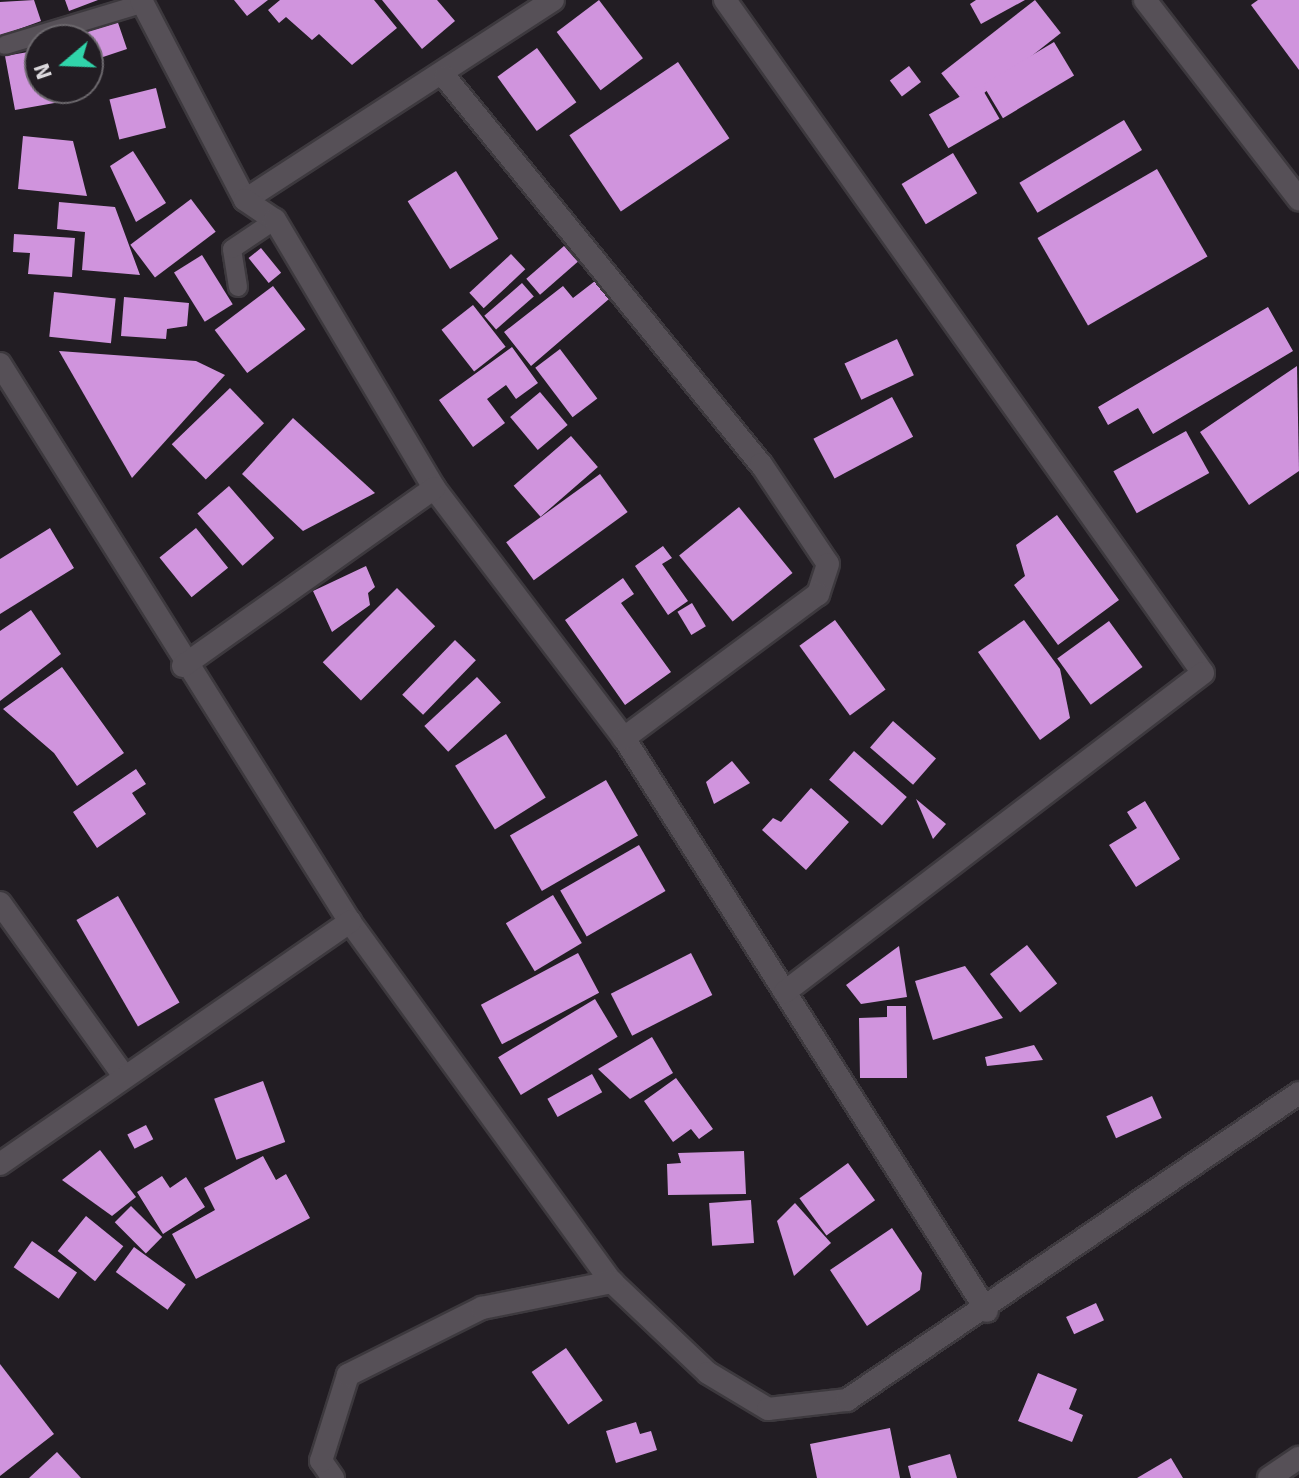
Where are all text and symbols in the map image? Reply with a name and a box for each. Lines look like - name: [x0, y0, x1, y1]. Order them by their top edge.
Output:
- north arrow: [24, 24, 104, 104]
- text: N: [27, 60, 58, 83]

